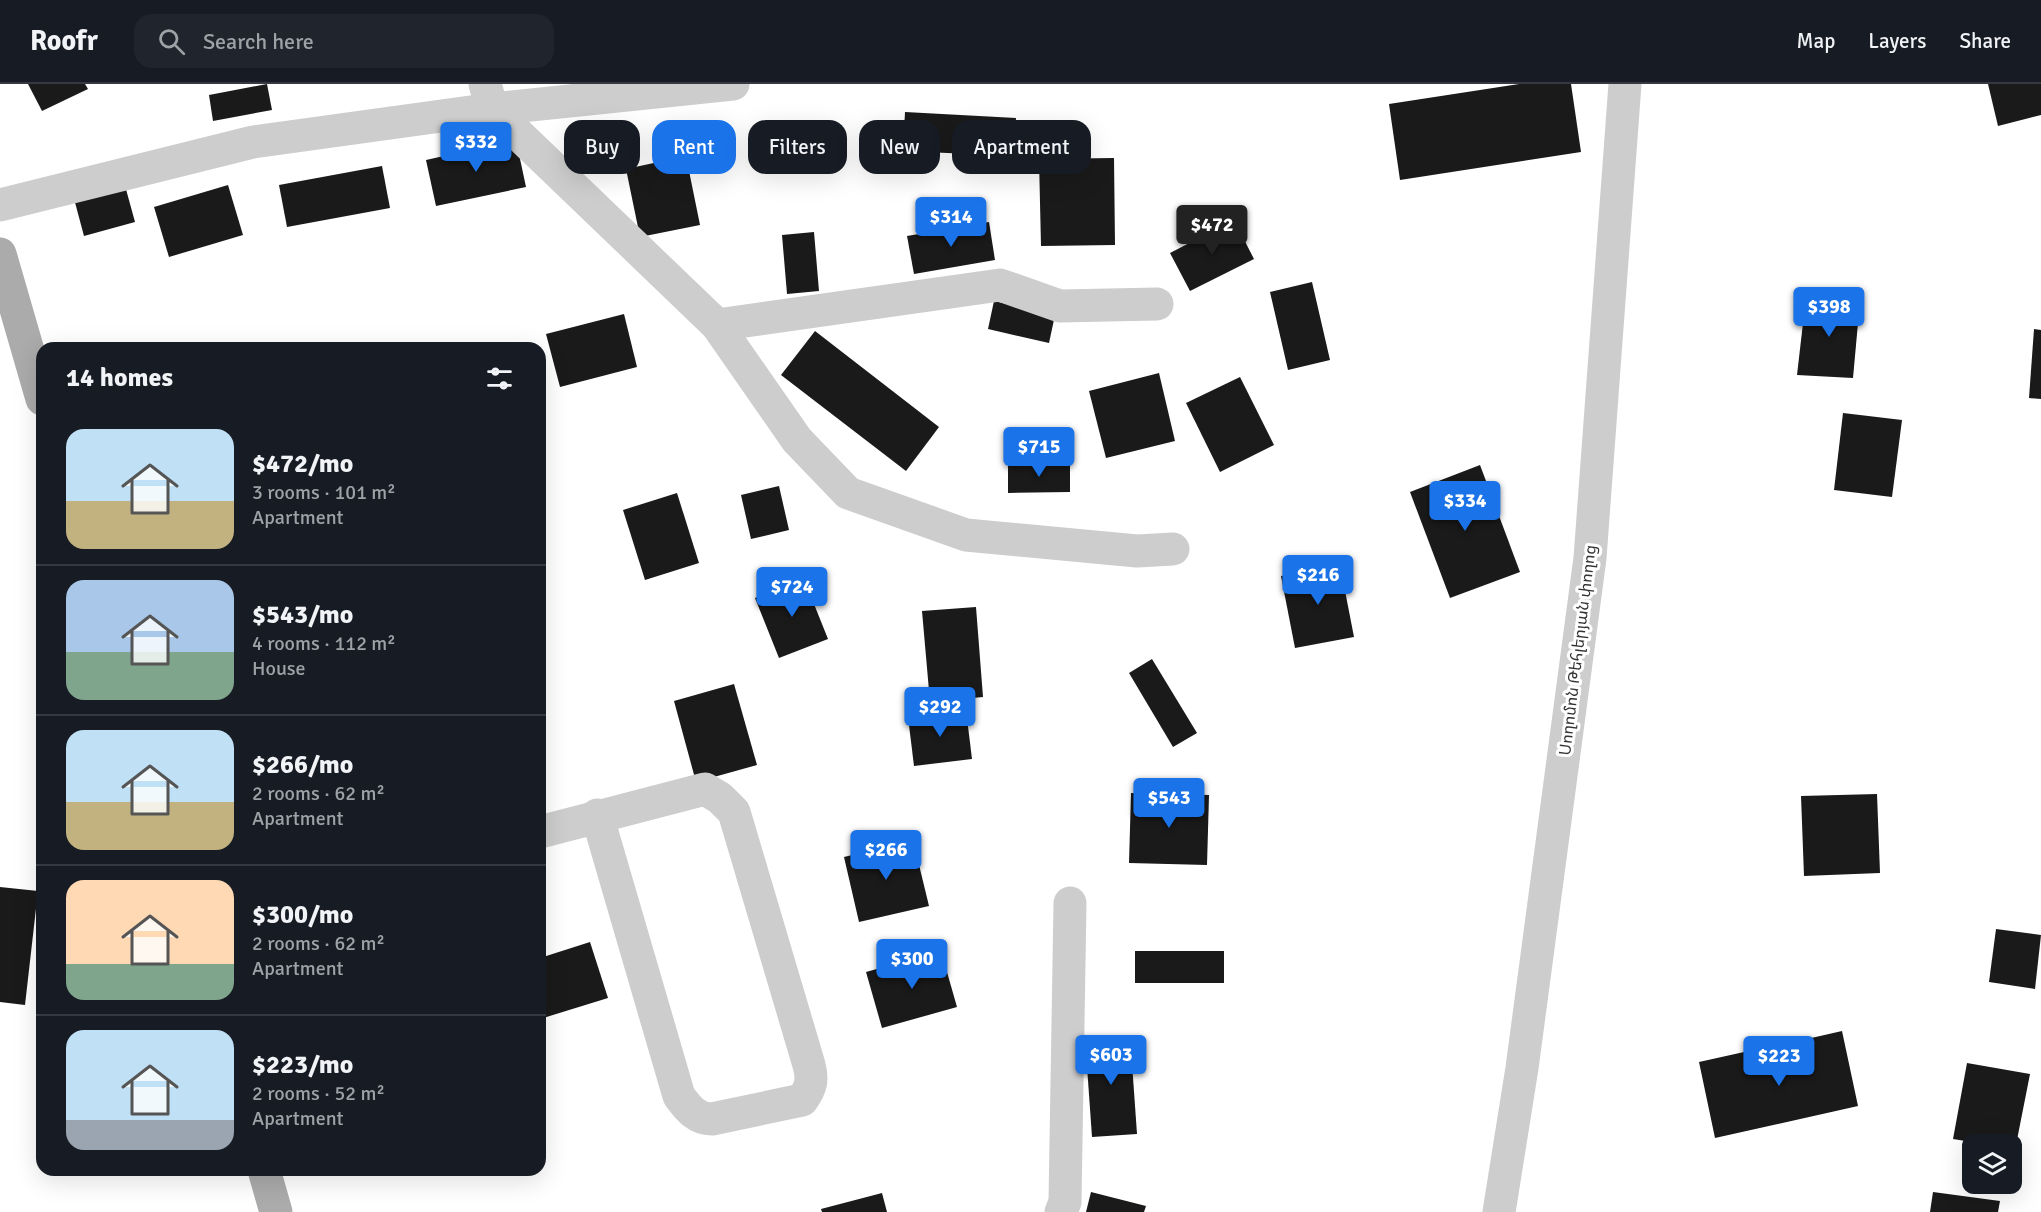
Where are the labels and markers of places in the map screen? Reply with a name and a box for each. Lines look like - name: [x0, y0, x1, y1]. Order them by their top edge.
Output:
- pin: $332: [440, 122, 512, 173]
- pin: $314: [915, 197, 987, 248]
- pin: $472: [1176, 205, 1248, 256]
- pin: $398: [1793, 287, 1865, 338]
- pin: $715: [1003, 427, 1075, 478]
- pin: $334: [1429, 481, 1501, 532]
- pin: $216: [1282, 555, 1354, 606]
- pin: $724: [756, 567, 828, 618]
- pin: $292: [904, 687, 976, 738]
- pin: $543: [1133, 778, 1205, 829]
- pin: $266: [850, 830, 922, 881]
- pin: $300: [876, 939, 948, 990]
- pin: $603: [1075, 1035, 1147, 1086]
- pin: $223: [1743, 1036, 1815, 1087]

